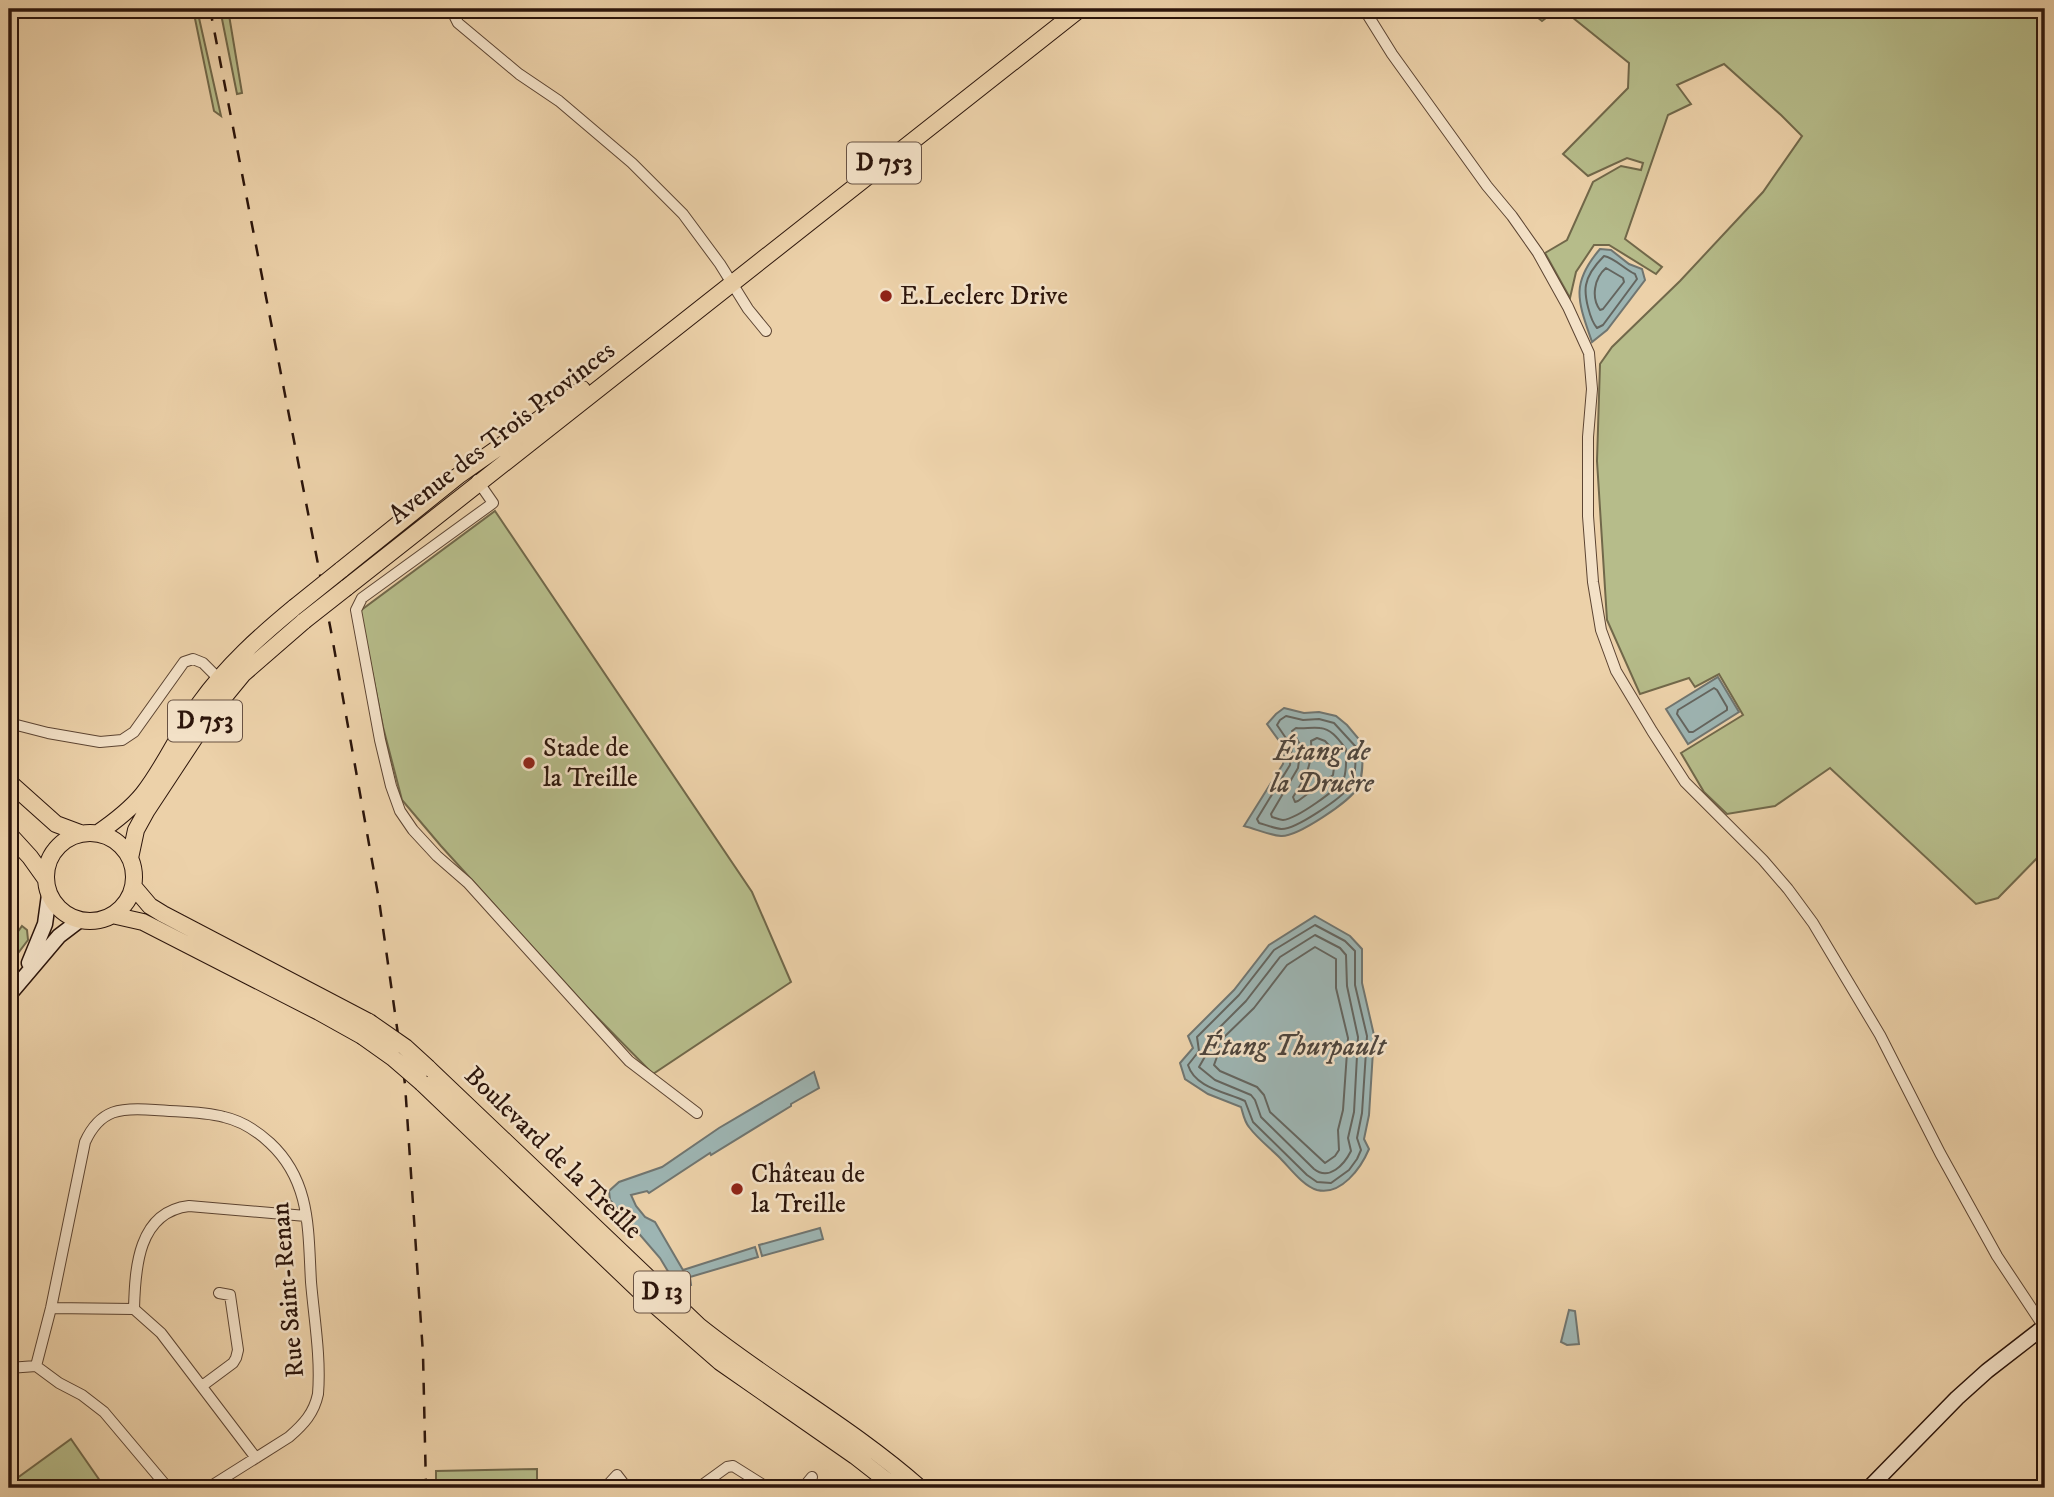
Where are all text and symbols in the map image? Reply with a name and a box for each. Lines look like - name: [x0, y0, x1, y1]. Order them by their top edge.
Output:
- road number: D 753: [847, 142, 921, 183]
- place label: E.Leclerc Drive: [900, 280, 1068, 313]
- marker: E.Leclerc Drive: [878, 288, 894, 304]
- street label: Avenue des Trois Provinces: [382, 334, 622, 532]
- road number: D 753: [168, 700, 242, 742]
- place label: Stade de la Treille: [543, 732, 638, 795]
- water label: Étang de la Druère: [1269, 734, 1375, 801]
- marker: Stade de la Treille: [521, 755, 537, 771]
- water label: Étang Thurpault: [1199, 1029, 1388, 1064]
- street label: Boulevard de la Treille: [457, 1060, 649, 1246]
- place label: Château de la Treille: [751, 1158, 865, 1221]
- marker: Château de la Treille: [729, 1181, 745, 1197]
- street label: Rue Saint-Renan: [264, 1200, 312, 1379]
- road number: D 13: [634, 1272, 690, 1312]

